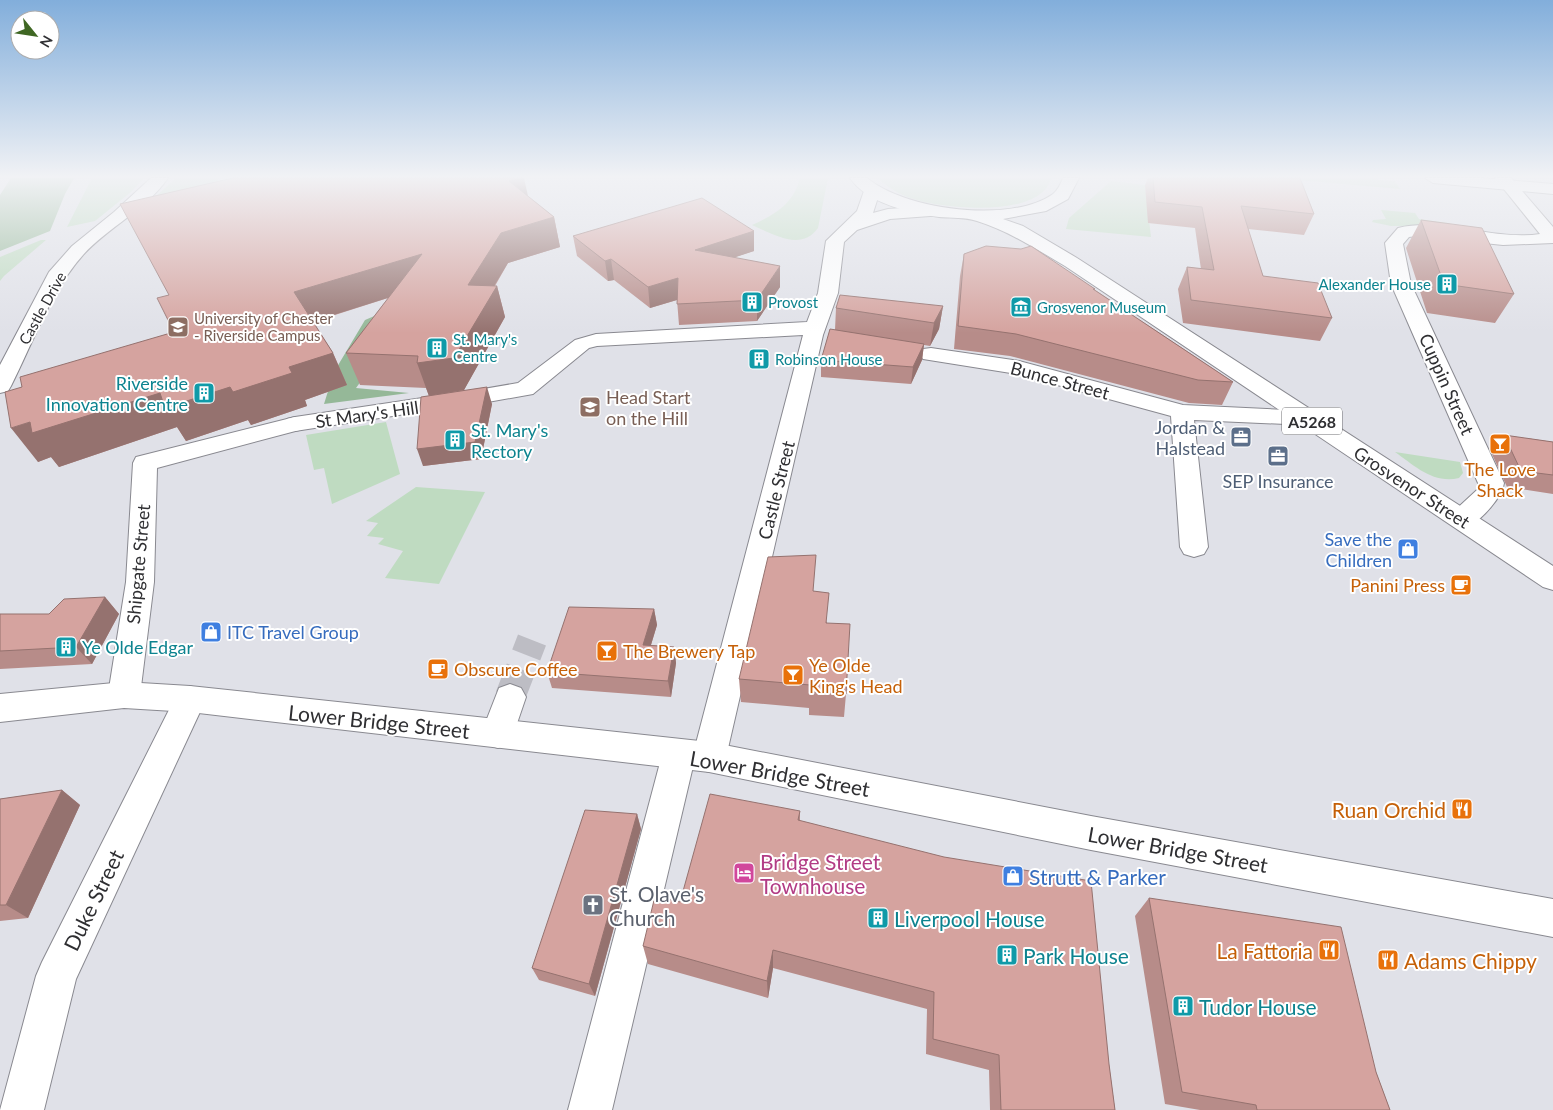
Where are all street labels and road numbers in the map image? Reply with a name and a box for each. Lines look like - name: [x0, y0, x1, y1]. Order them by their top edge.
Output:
- street label: Castle Drive: [15, 268, 69, 348]
- street label: Cuppin Street: [1415, 330, 1479, 439]
- street label: Bunce Street: [1008, 356, 1112, 404]
- street label: St Mary's Hill: [314, 396, 420, 432]
- road number: A5268: [1282, 408, 1342, 434]
- street label: Castle Street: [753, 438, 799, 542]
- street label: Grosvenor Street: [1350, 441, 1475, 533]
- street label: Shipgate Street: [122, 503, 154, 625]
- street label: Lower Bridge Street: [287, 699, 471, 743]
- street label: Lower Bridge Street: [688, 745, 872, 801]
- street label: Lower Bridge Street: [1086, 821, 1270, 877]
- street label: Duke Street: [58, 845, 128, 955]

